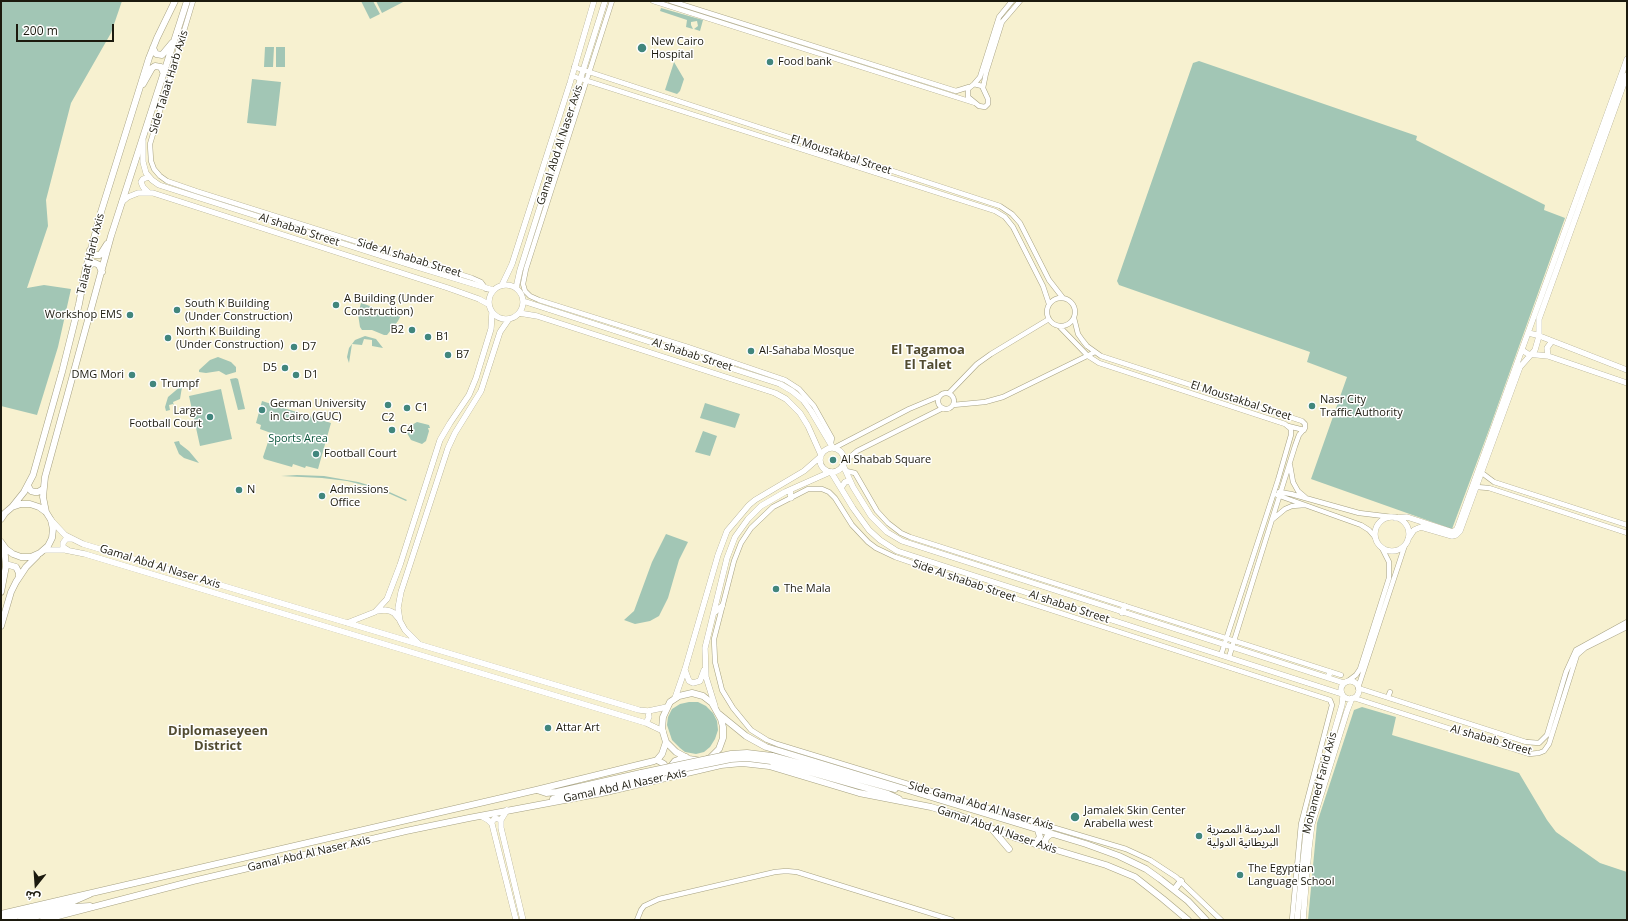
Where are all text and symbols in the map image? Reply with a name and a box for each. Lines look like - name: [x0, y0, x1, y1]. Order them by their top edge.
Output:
- scale bar: [18, 16, 116, 42]
- text: 200 m: [23, 22, 58, 39]
- street label: Side Talaat Harb Axis: [147, 29, 191, 135]
- place label: New Cairo Hospital: [651, 35, 704, 61]
- marker: New Cairo Hospital: [636, 42, 648, 54]
- place label: Food bank: [778, 55, 832, 69]
- marker: Food bank: [765, 57, 775, 67]
- street label: Gamal Abd Al Naser Axis: [534, 83, 586, 207]
- street label: El Moustakbal Street: [789, 132, 893, 178]
- street label: Al shabab Street: [257, 211, 341, 249]
- street label: Talaat Harb Axis: [75, 212, 107, 296]
- street label: Side Al shabab Street: [355, 236, 463, 280]
- place label: A Building (Under Construction): [344, 292, 434, 318]
- place label: South K Building (Under Construction): [185, 297, 293, 323]
- marker: A Building (Under Construction): [331, 300, 341, 310]
- marker: South K Building (Under Construction): [172, 305, 182, 315]
- place label: Workshop EMS: [45, 308, 122, 322]
- marker: Workshop EMS: [125, 310, 135, 320]
- place label: B2: [391, 323, 404, 337]
- place label: North K Building (Under Construction): [176, 325, 284, 351]
- marker: B2: [407, 325, 417, 335]
- place label: B1: [436, 330, 449, 344]
- marker: B1: [423, 332, 433, 342]
- marker: North K Building (Under Construction): [163, 333, 173, 343]
- street label: Al shabab Street: [650, 336, 734, 374]
- place label: D7: [302, 340, 316, 354]
- marker: D7: [289, 342, 299, 352]
- district label: El Tagamoa El Talet: [891, 342, 965, 373]
- place label: Al-Sahaba Mosque: [759, 344, 854, 358]
- marker: Al-Sahaba Mosque: [746, 346, 756, 356]
- place label: B7: [456, 348, 469, 362]
- marker: B7: [443, 350, 453, 360]
- place label: D5: [263, 361, 277, 375]
- marker: D5: [280, 363, 290, 373]
- place label: DMG Mori: [71, 368, 124, 382]
- place label: D1: [304, 368, 318, 382]
- marker: DMG Mori: [127, 370, 137, 380]
- marker: D1: [291, 370, 301, 380]
- place label: Trumpf: [161, 377, 199, 391]
- street label: El Moustakbal Street: [1189, 378, 1293, 424]
- marker: Trumpf: [148, 379, 158, 389]
- place label: Nasr City Traffic Authority: [1320, 393, 1403, 419]
- place label: German University in Cairo (GUC): [270, 397, 366, 423]
- marker: C2: [383, 400, 393, 410]
- place label: C1: [415, 401, 428, 415]
- marker: Nasr City Traffic Authority: [1307, 401, 1317, 411]
- marker: C1: [402, 403, 412, 413]
- place label: Large Football Court: [129, 404, 202, 430]
- marker: German University in Cairo (GUC): [257, 405, 267, 415]
- place label: C2: [381, 411, 395, 425]
- marker: Large Football Court: [205, 412, 215, 422]
- place label: C4: [400, 423, 413, 437]
- marker: C4: [387, 425, 397, 435]
- park label: Sports Area: [268, 432, 328, 446]
- place label: Football Court: [324, 447, 397, 461]
- marker: Football Court: [311, 449, 321, 459]
- place label: Al Shabab Square: [841, 453, 931, 467]
- marker: Al Shabab Square: [828, 455, 838, 465]
- place label: N: [247, 483, 255, 497]
- place label: Admissions Office: [330, 483, 389, 509]
- marker: N: [234, 485, 244, 495]
- marker: Admissions Office: [317, 491, 327, 501]
- street label: Gamal Abd Al Naser Axis: [98, 542, 222, 592]
- street label: Side Al shabab Street: [911, 557, 1017, 605]
- place label: The Mala: [784, 582, 831, 596]
- marker: The Mala: [771, 584, 781, 594]
- street label: Al shabab Street: [1027, 588, 1111, 626]
- place label: Attar Art: [556, 721, 600, 735]
- street label: Al shabab Street: [1449, 722, 1533, 758]
- district label: Diplomaseyeen District: [168, 723, 268, 754]
- marker: Attar Art: [543, 723, 553, 733]
- street label: Mohamed Farid Axis: [1300, 731, 1340, 835]
- street label: Gamal Abd Al Naser Axis: [562, 766, 688, 806]
- street label: Side Gamal Abd Al Naser Axis: [907, 779, 1055, 833]
- street label: Gamal Abd Al Naser Axis: [935, 803, 1059, 857]
- place label: Jamalek Skin Center Arabella west: [1084, 804, 1186, 830]
- marker: Jamalek Skin Center Arabella west: [1069, 811, 1081, 823]
- place label: المدرسة المصرية البريطانية الدولية: [1207, 823, 1280, 849]
- marker: المدرسة المصرية البريطانية الدولية: [1194, 831, 1204, 841]
- street label: Gamal Abd Al Naser Axis: [246, 833, 372, 875]
- place label: The Egyptian Language School: [1248, 862, 1334, 888]
- north arrow: [16, 865, 56, 905]
- marker: The Egyptian Language School: [1235, 870, 1245, 880]
- text: ش: [23, 888, 42, 906]

